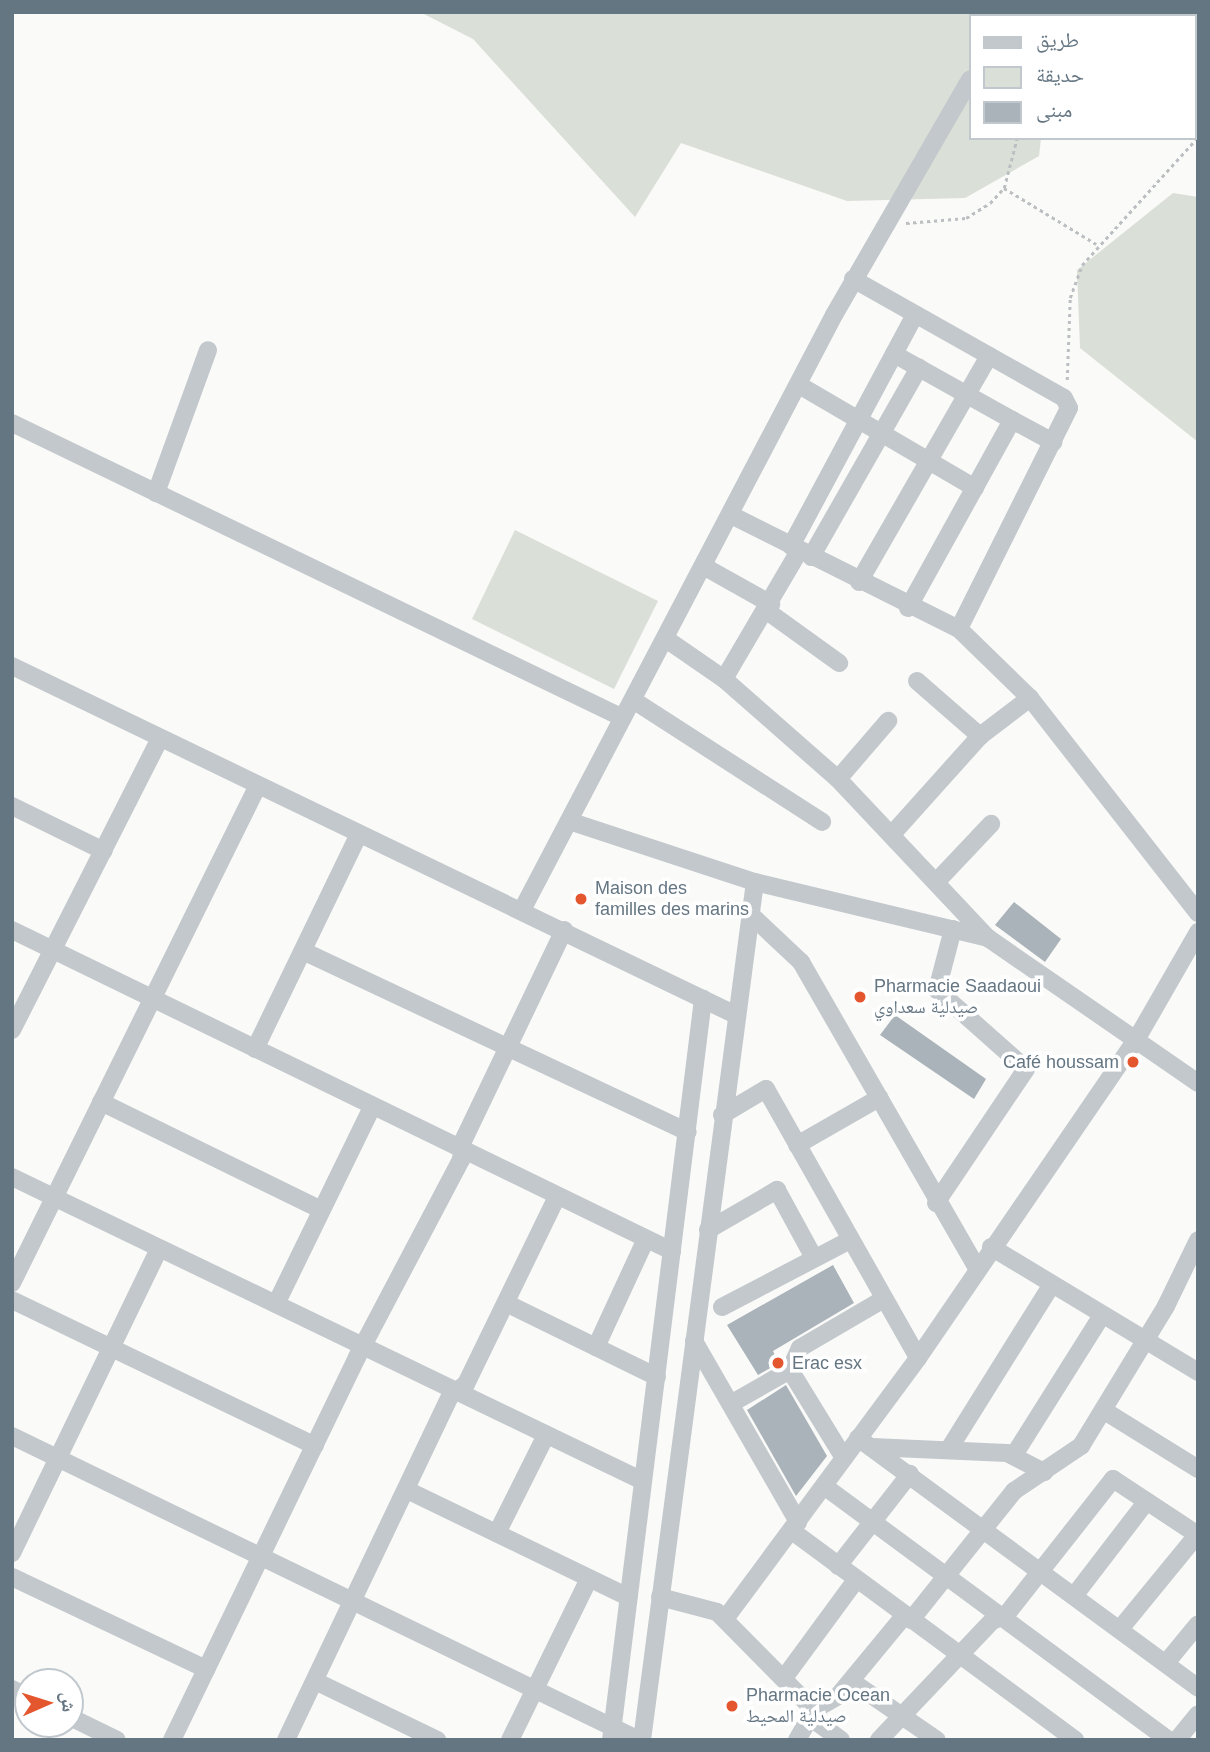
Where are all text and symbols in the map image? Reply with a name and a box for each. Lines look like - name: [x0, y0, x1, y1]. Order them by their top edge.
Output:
- legend: [968, 14, 1196, 140]
- text: طريق: [1036, 28, 1079, 51]
- text: حديقة: [1036, 63, 1084, 86]
- text: مبنى: [1036, 98, 1072, 121]
- place label: Maison des familles des marins: [595, 878, 749, 920]
- marker: Maison des familles des marins: [573, 891, 589, 907]
- place label: Pharmacie Saadaoui صيدلية سعداوي: [874, 976, 1041, 1018]
- marker: Pharmacie Saadaoui صيدلية سعداوي: [852, 989, 868, 1005]
- place label: Café houssam: [1003, 1051, 1119, 1073]
- marker: Café houssam: [1125, 1054, 1141, 1070]
- place label: Erac esx: [792, 1352, 862, 1374]
- marker: Erac esx: [770, 1355, 786, 1371]
- north arrow: [14, 1668, 84, 1738]
- place label: Pharmacie Ocean صيدلية المحيط: [746, 1685, 890, 1728]
- text: ش: [57, 1691, 79, 1713]
- marker: Pharmacie Ocean صيدلية المحيط: [724, 1698, 740, 1714]

